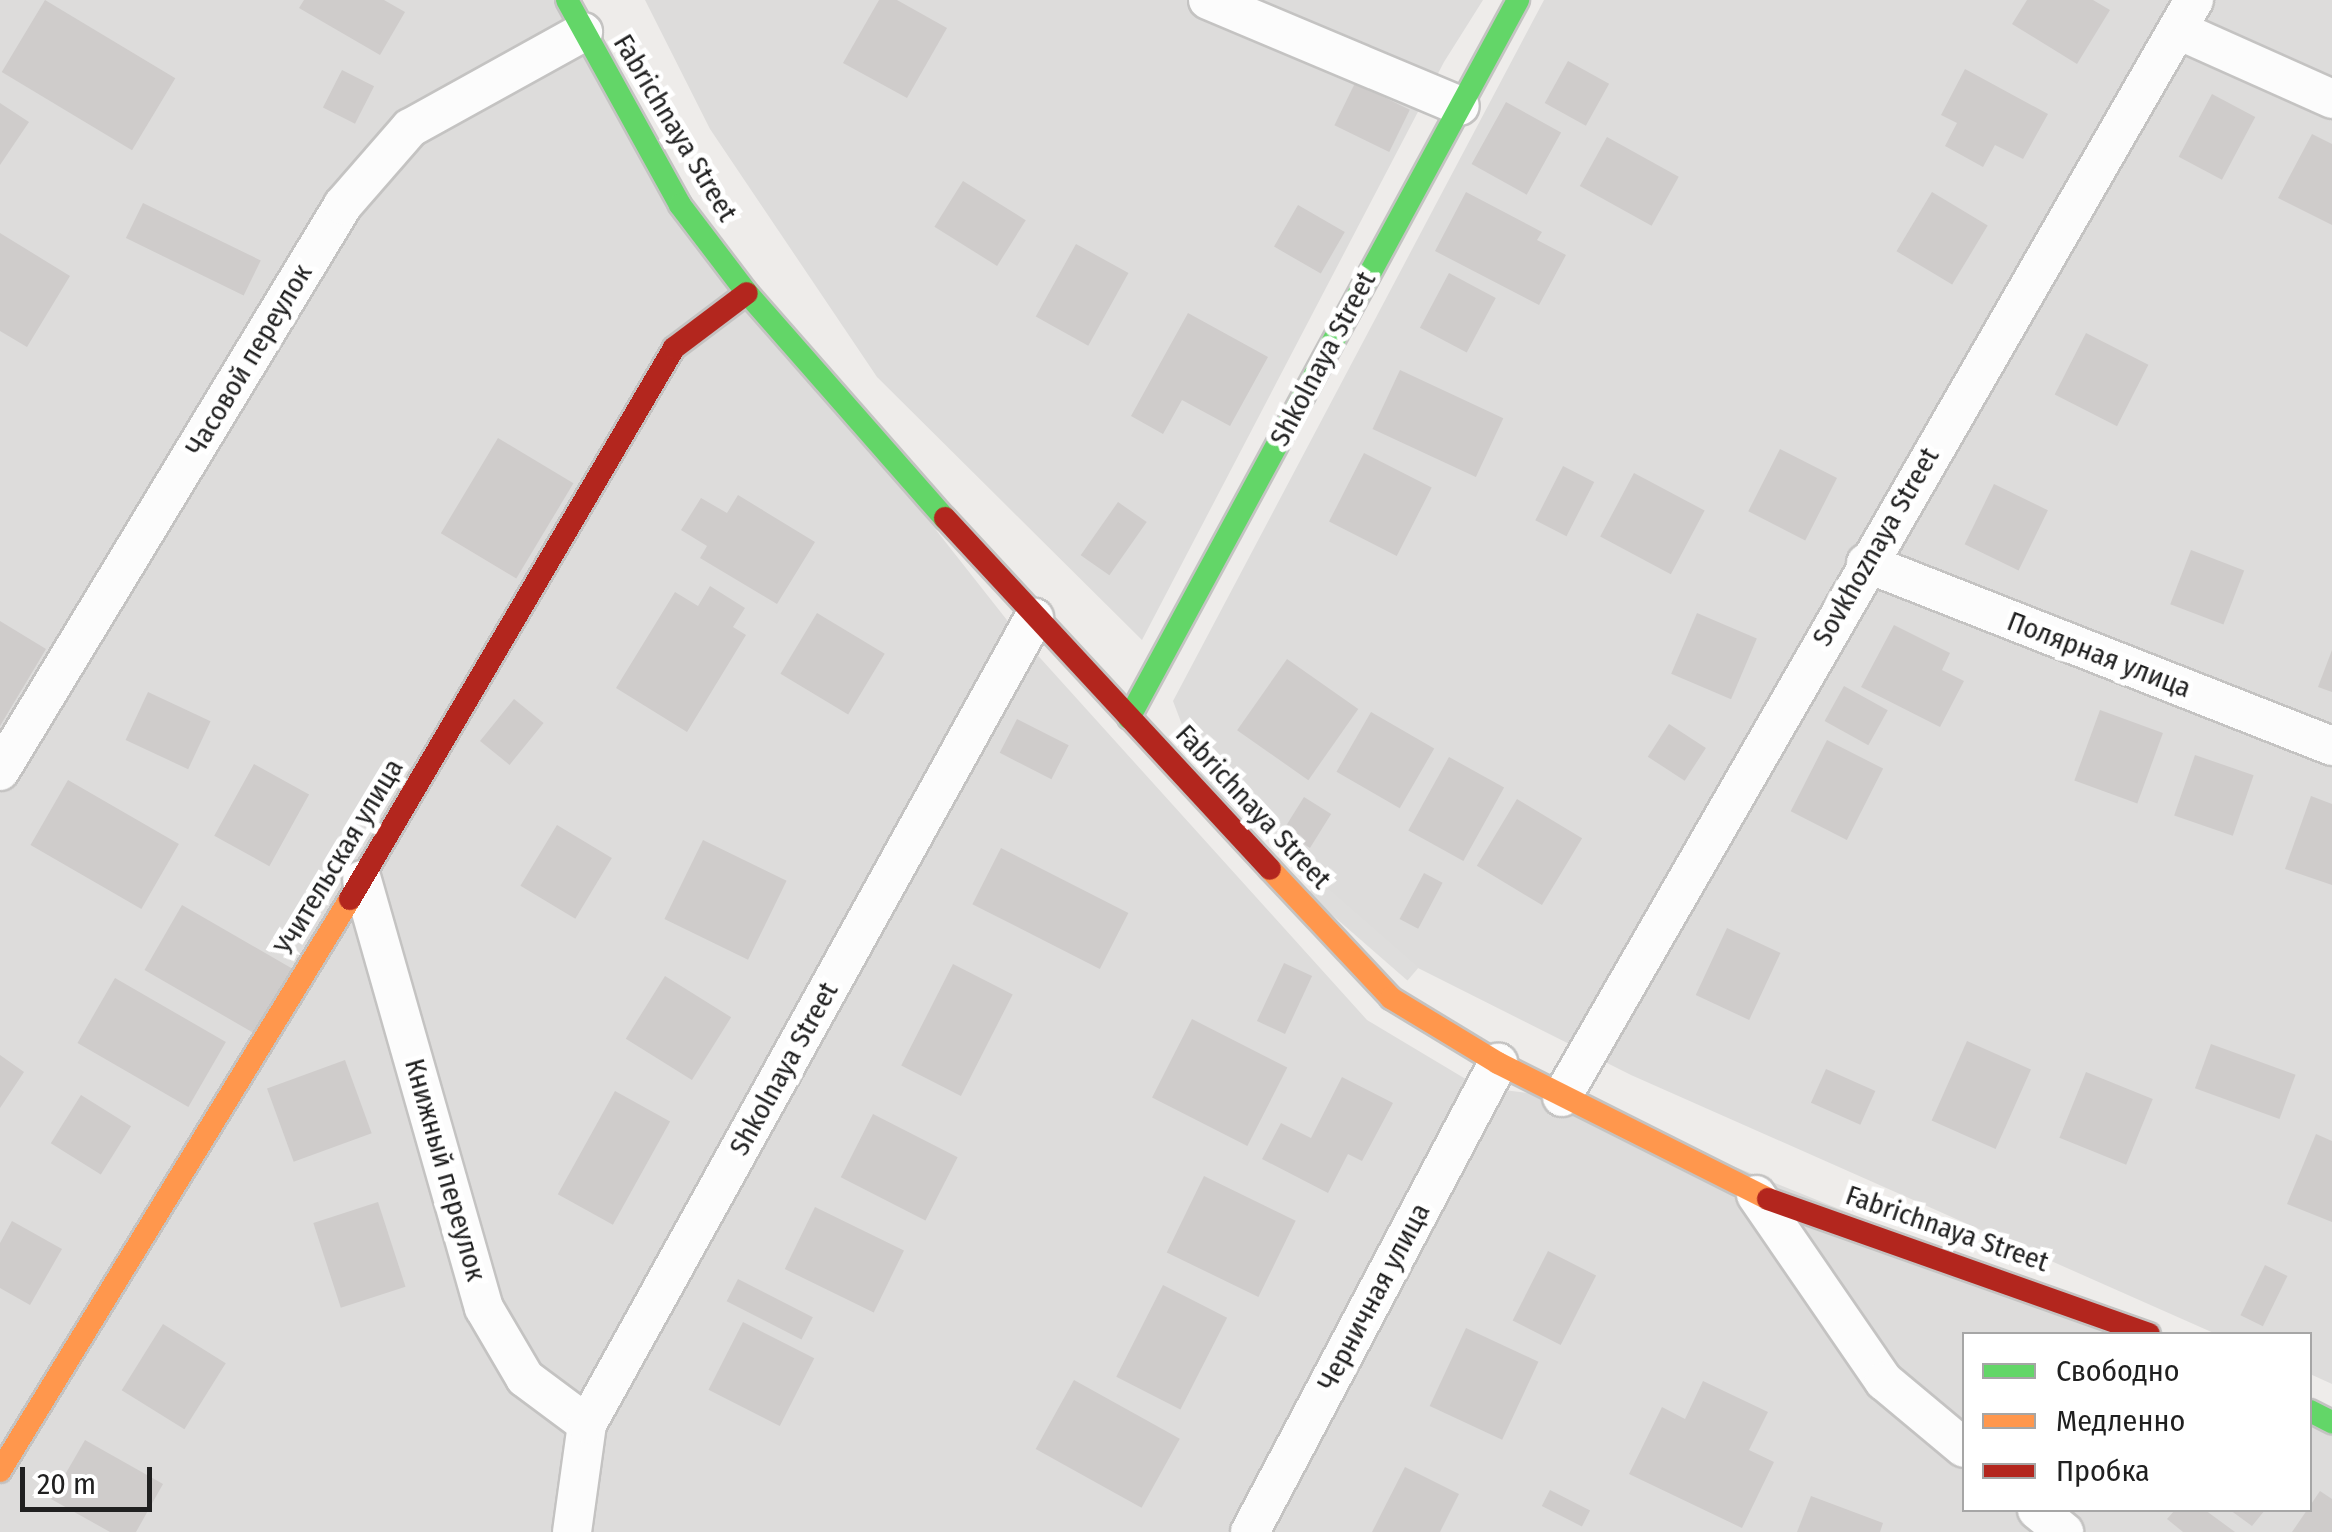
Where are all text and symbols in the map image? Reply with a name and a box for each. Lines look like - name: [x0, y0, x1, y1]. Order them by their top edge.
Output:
- street label: Fabrichnaya Street: [606, 28, 744, 228]
- street label: Часовой переулок: [179, 258, 319, 462]
- street label: Shkolnaya Street: [1263, 266, 1383, 452]
- street label: Sovkhoznaya Street: [1806, 442, 1946, 652]
- street label: Полярная улица: [2003, 605, 2195, 705]
- street label: Fabrichnaya Street: [1168, 718, 1338, 896]
- street label: Учительская улица: [267, 753, 411, 961]
- street label: Shkolnaya Street: [723, 977, 845, 1161]
- street label: Книжный переулок: [397, 1055, 493, 1285]
- street label: Fabrichnaya Street: [1841, 1179, 2053, 1279]
- street label: Черничная улица: [1311, 1198, 1437, 1396]
- legend: [1962, 1332, 2312, 1512]
- text: Свободно: [2056, 1353, 2179, 1389]
- text: Медленно: [2056, 1403, 2185, 1439]
- scale bar: [25, 1447, 158, 1509]
- text: Пробка: [2056, 1453, 2150, 1489]
- text: 20 m: [37, 1466, 96, 1502]

